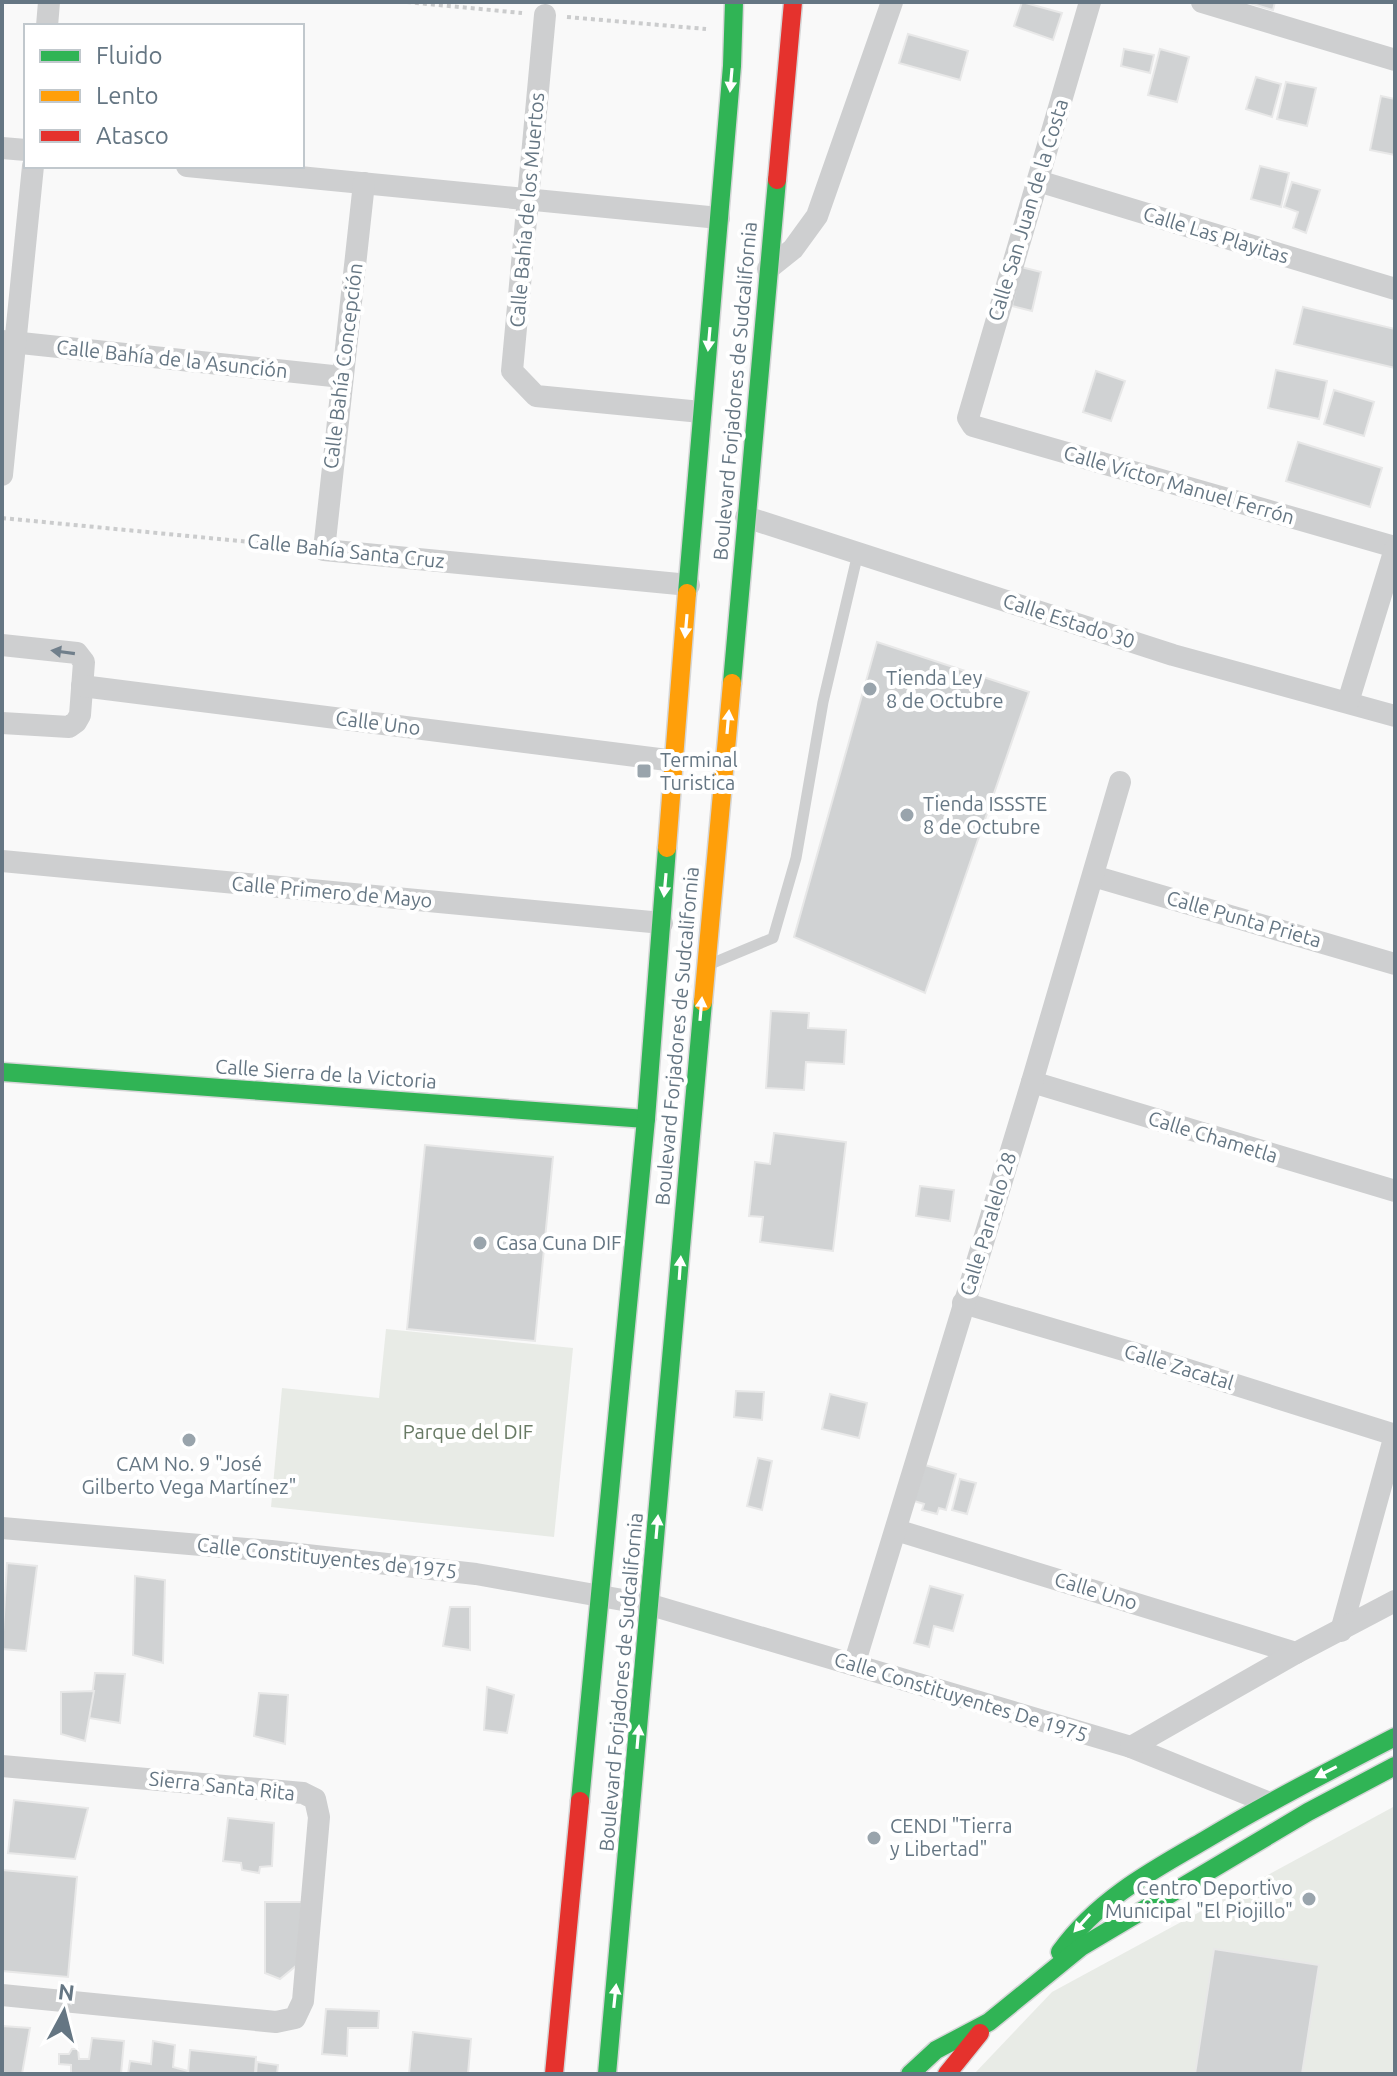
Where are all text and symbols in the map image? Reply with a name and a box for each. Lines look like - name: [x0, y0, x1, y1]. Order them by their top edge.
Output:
- legend: [24, 24, 304, 168]
- text: Fluido: [96, 42, 163, 69]
- one-way arrow: [724, 68, 737, 93]
- text: Lento: [96, 82, 159, 109]
- street label: Calle Bahía de los Muertos: [505, 91, 548, 328]
- street label: Calle San Juan de la Costa: [983, 96, 1072, 324]
- text: Atasco: [96, 122, 169, 149]
- street label: Calle Las Playitas: [1140, 201, 1292, 268]
- street label: Boulevard Forjadores de Sudcalifornia: [708, 221, 761, 561]
- street label: Calle Bahía Concepción: [318, 262, 367, 470]
- one-way arrow: [702, 327, 715, 352]
- street label: Calle Bahía de la Asunción: [55, 335, 289, 382]
- street label: Calle Víctor Manuel Ferrón: [1061, 441, 1297, 529]
- street label: Calle Bahía Santa Cruz: [246, 529, 446, 572]
- street label: Calle Estado 30: [1000, 588, 1138, 653]
- one-way arrow: [679, 614, 692, 639]
- one-way arrow: [50, 645, 75, 658]
- place label: Tienda Ley 8 de Octubre: [886, 666, 1004, 712]
- marker: Tienda Ley 8 de Octubre: [861, 680, 879, 698]
- street label: Calle Uno: [334, 706, 422, 739]
- one-way arrow: [721, 709, 734, 734]
- place label: Terminal Turistica: [660, 748, 738, 794]
- marker: Terminal Turistica: [635, 762, 653, 780]
- place label: Tienda ISSSTE 8 de Octubre: [923, 792, 1047, 838]
- marker: Tienda ISSSTE 8 de Octubre: [898, 806, 916, 824]
- street label: Boulevard Forjadores de Sudcalifornia: [650, 866, 703, 1206]
- street label: Calle Primero de Mayo: [231, 871, 433, 912]
- one-way arrow: [658, 873, 671, 898]
- street label: Calle Punta Prieta: [1164, 885, 1324, 952]
- one-way arrow: [695, 996, 708, 1021]
- street label: Calle Sierra de la Victoria: [214, 1054, 438, 1093]
- street label: Calle Chametla: [1146, 1106, 1281, 1167]
- street label: Calle Paralelo 28: [955, 1149, 1020, 1298]
- place label: Casa Cuna DIF: [496, 1231, 622, 1254]
- marker: Casa Cuna DIF: [471, 1234, 489, 1252]
- one-way arrow: [674, 1255, 687, 1280]
- street label: Calle Zacatal: [1122, 1339, 1237, 1394]
- park label: Parque del DIF: [403, 1420, 533, 1443]
- marker: CAM No. 9 "José Gilberto Vega Martínez": [180, 1431, 198, 1449]
- place label: CAM No. 9 "José Gilberto Vega Martínez": [82, 1452, 296, 1498]
- street label: Boulevard Forjadores de Sudcalifornia: [594, 1512, 647, 1852]
- one-way arrow: [651, 1514, 664, 1539]
- street label: Calle Constituyentes de 1975: [196, 1532, 458, 1583]
- street label: Calle Uno: [1052, 1567, 1140, 1614]
- street label: Calle Constituyentes De 1975: [832, 1647, 1091, 1746]
- one-way arrow: [632, 1725, 645, 1750]
- street label: Sierra Santa Rita: [148, 1766, 296, 1805]
- one-way arrow: [1314, 1766, 1337, 1779]
- place label: CENDI "Tierra y Libertad": [890, 1814, 1012, 1860]
- marker: CENDI "Tierra y Libertad": [865, 1829, 883, 1847]
- place label: Centro Deportivo Municipal "El Piojillo": [1105, 1876, 1293, 1922]
- marker: Centro Deportivo Municipal "El Piojillo": [1300, 1890, 1318, 1908]
- one-way arrow: [1073, 1914, 1091, 1933]
- north arrow: [24, 1972, 104, 2052]
- text: N: [57, 1978, 76, 2005]
- one-way arrow: [608, 1983, 621, 2008]

